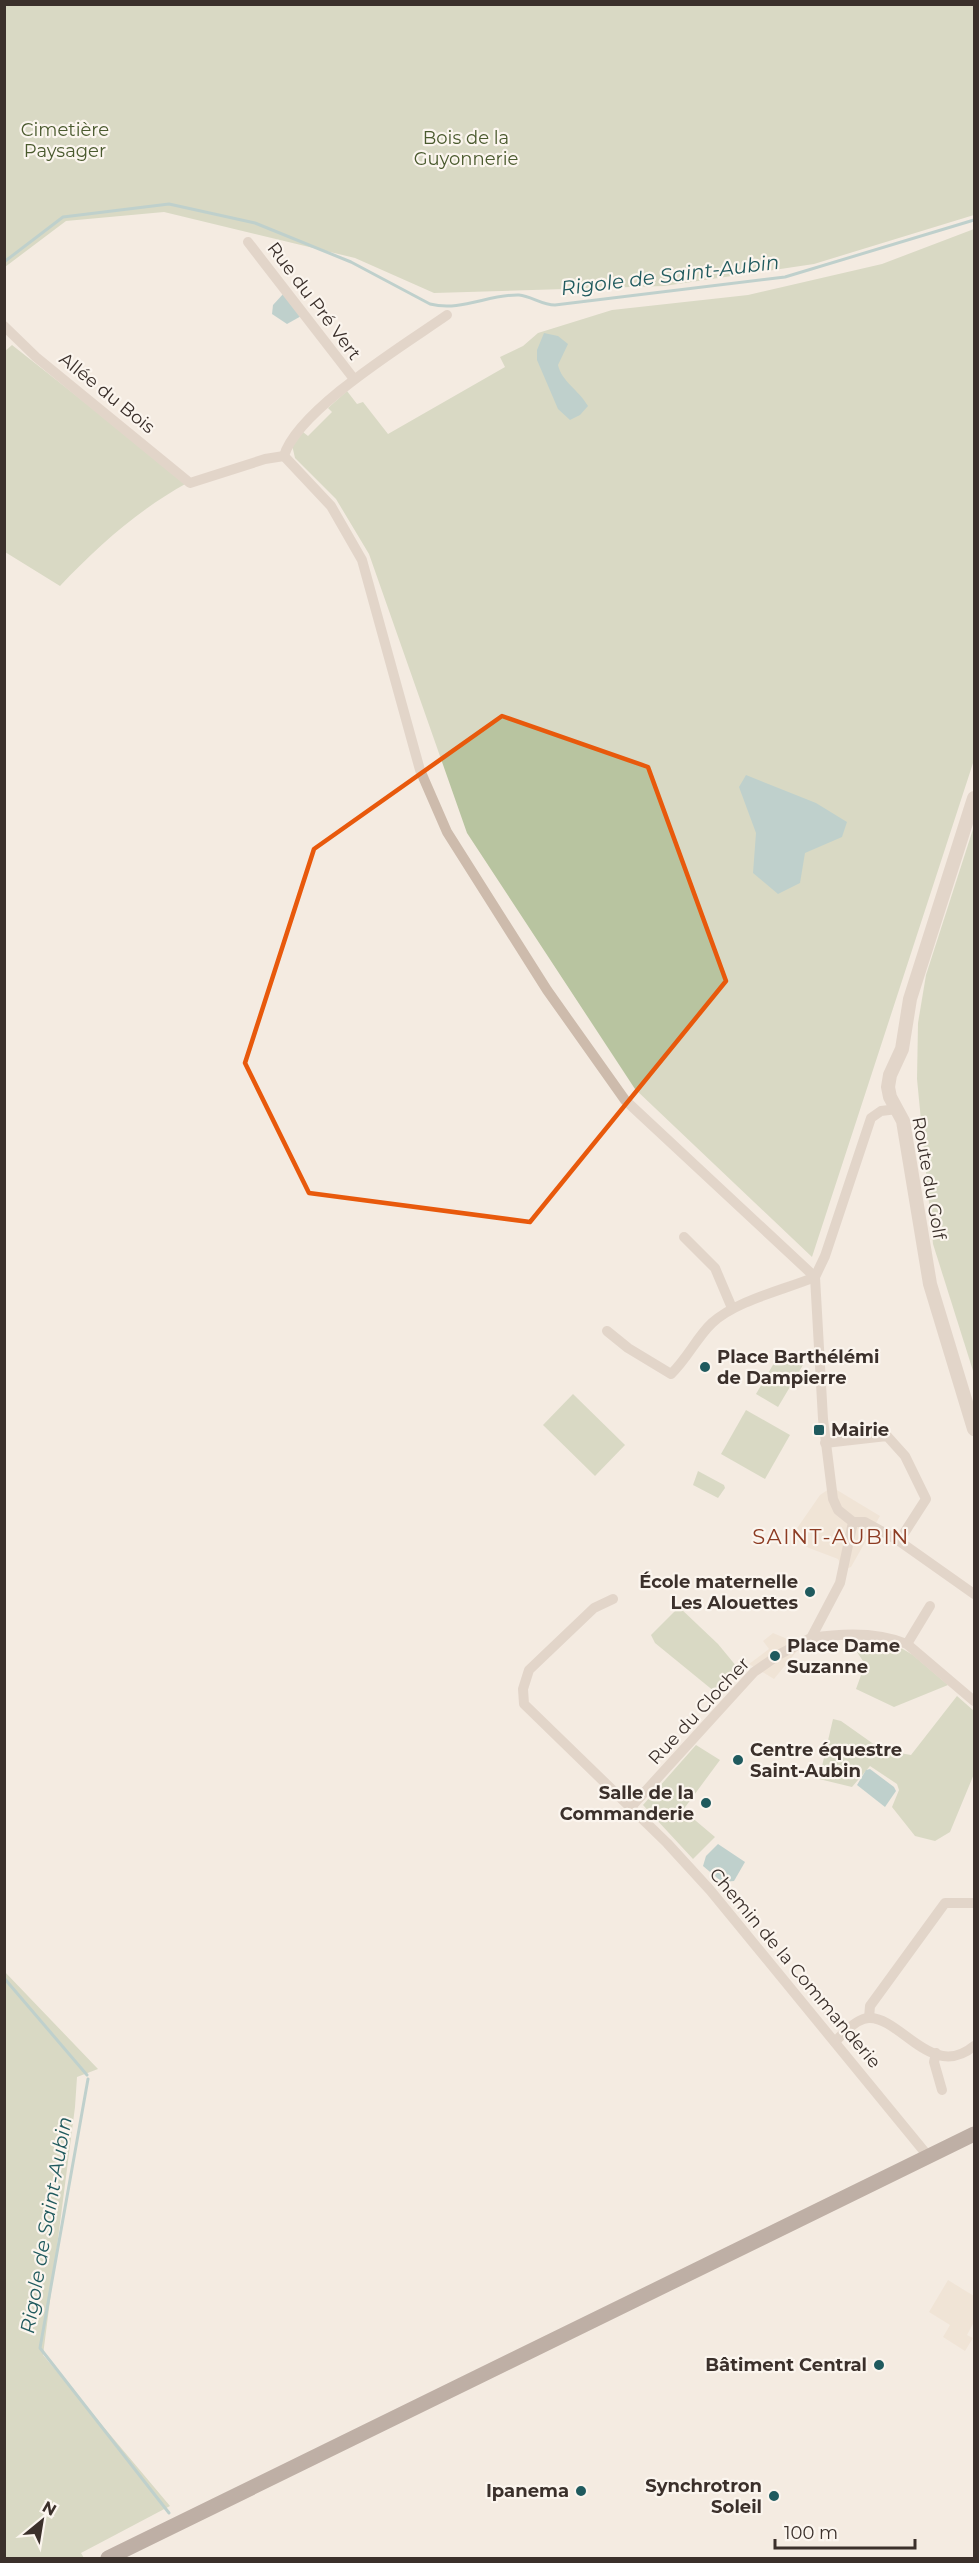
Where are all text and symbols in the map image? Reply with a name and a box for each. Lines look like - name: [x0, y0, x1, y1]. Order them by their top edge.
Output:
- park label: Cimetière Paysager: [21, 119, 109, 162]
- park label: Bois de la Guyonnerie: [414, 127, 518, 170]
- street label: Rue du Pré Vert: [262, 238, 366, 364]
- water label: Rigole de Saint-Aubin: [559, 250, 781, 300]
- street label: Allée du Bois: [55, 348, 159, 438]
- street label: Route du Golf: [907, 1115, 951, 1242]
- place label: Place Barthélémi de Dampierre: [717, 1346, 879, 1389]
- marker: Place Barthélémi de Dampierre: [698, 1360, 712, 1374]
- place label: Mairie: [831, 1419, 889, 1441]
- marker: Mairie: [812, 1423, 826, 1437]
- district label: SAINT-AUBIN: [752, 1524, 910, 1549]
- place label: École maternelle Les Alouettes: [639, 1571, 798, 1614]
- marker: École maternelle Les Alouettes: [803, 1585, 817, 1599]
- place label: Place Dame Suzanne: [787, 1635, 900, 1678]
- marker: Place Dame Suzanne: [768, 1649, 782, 1663]
- street label: Rue du Clocher: [644, 1653, 754, 1769]
- place label: Centre équestre Saint-Aubin: [750, 1739, 902, 1782]
- marker: Centre équestre Saint-Aubin: [731, 1753, 745, 1767]
- place label: Salle de la Commanderie: [560, 1782, 694, 1825]
- marker: Salle de la Commanderie: [699, 1796, 713, 1810]
- street label: Chemin de la Commanderie: [705, 1863, 885, 2073]
- water label: Rigole de Saint-Aubin: [15, 2115, 77, 2335]
- place label: Bâtiment Central: [705, 2354, 867, 2376]
- marker: Bâtiment Central: [872, 2358, 886, 2372]
- place label: Synchrotron Soleil: [645, 2475, 762, 2518]
- place label: Ipanema: [486, 2480, 569, 2502]
- marker: Ipanema: [574, 2484, 588, 2498]
- marker: Synchrotron Soleil: [767, 2489, 781, 2503]
- north arrow: [12, 2491, 72, 2551]
- text: N: [39, 2497, 60, 2520]
- scale bar: [775, 2512, 914, 2550]
- text: 100 m: [784, 2522, 838, 2544]

